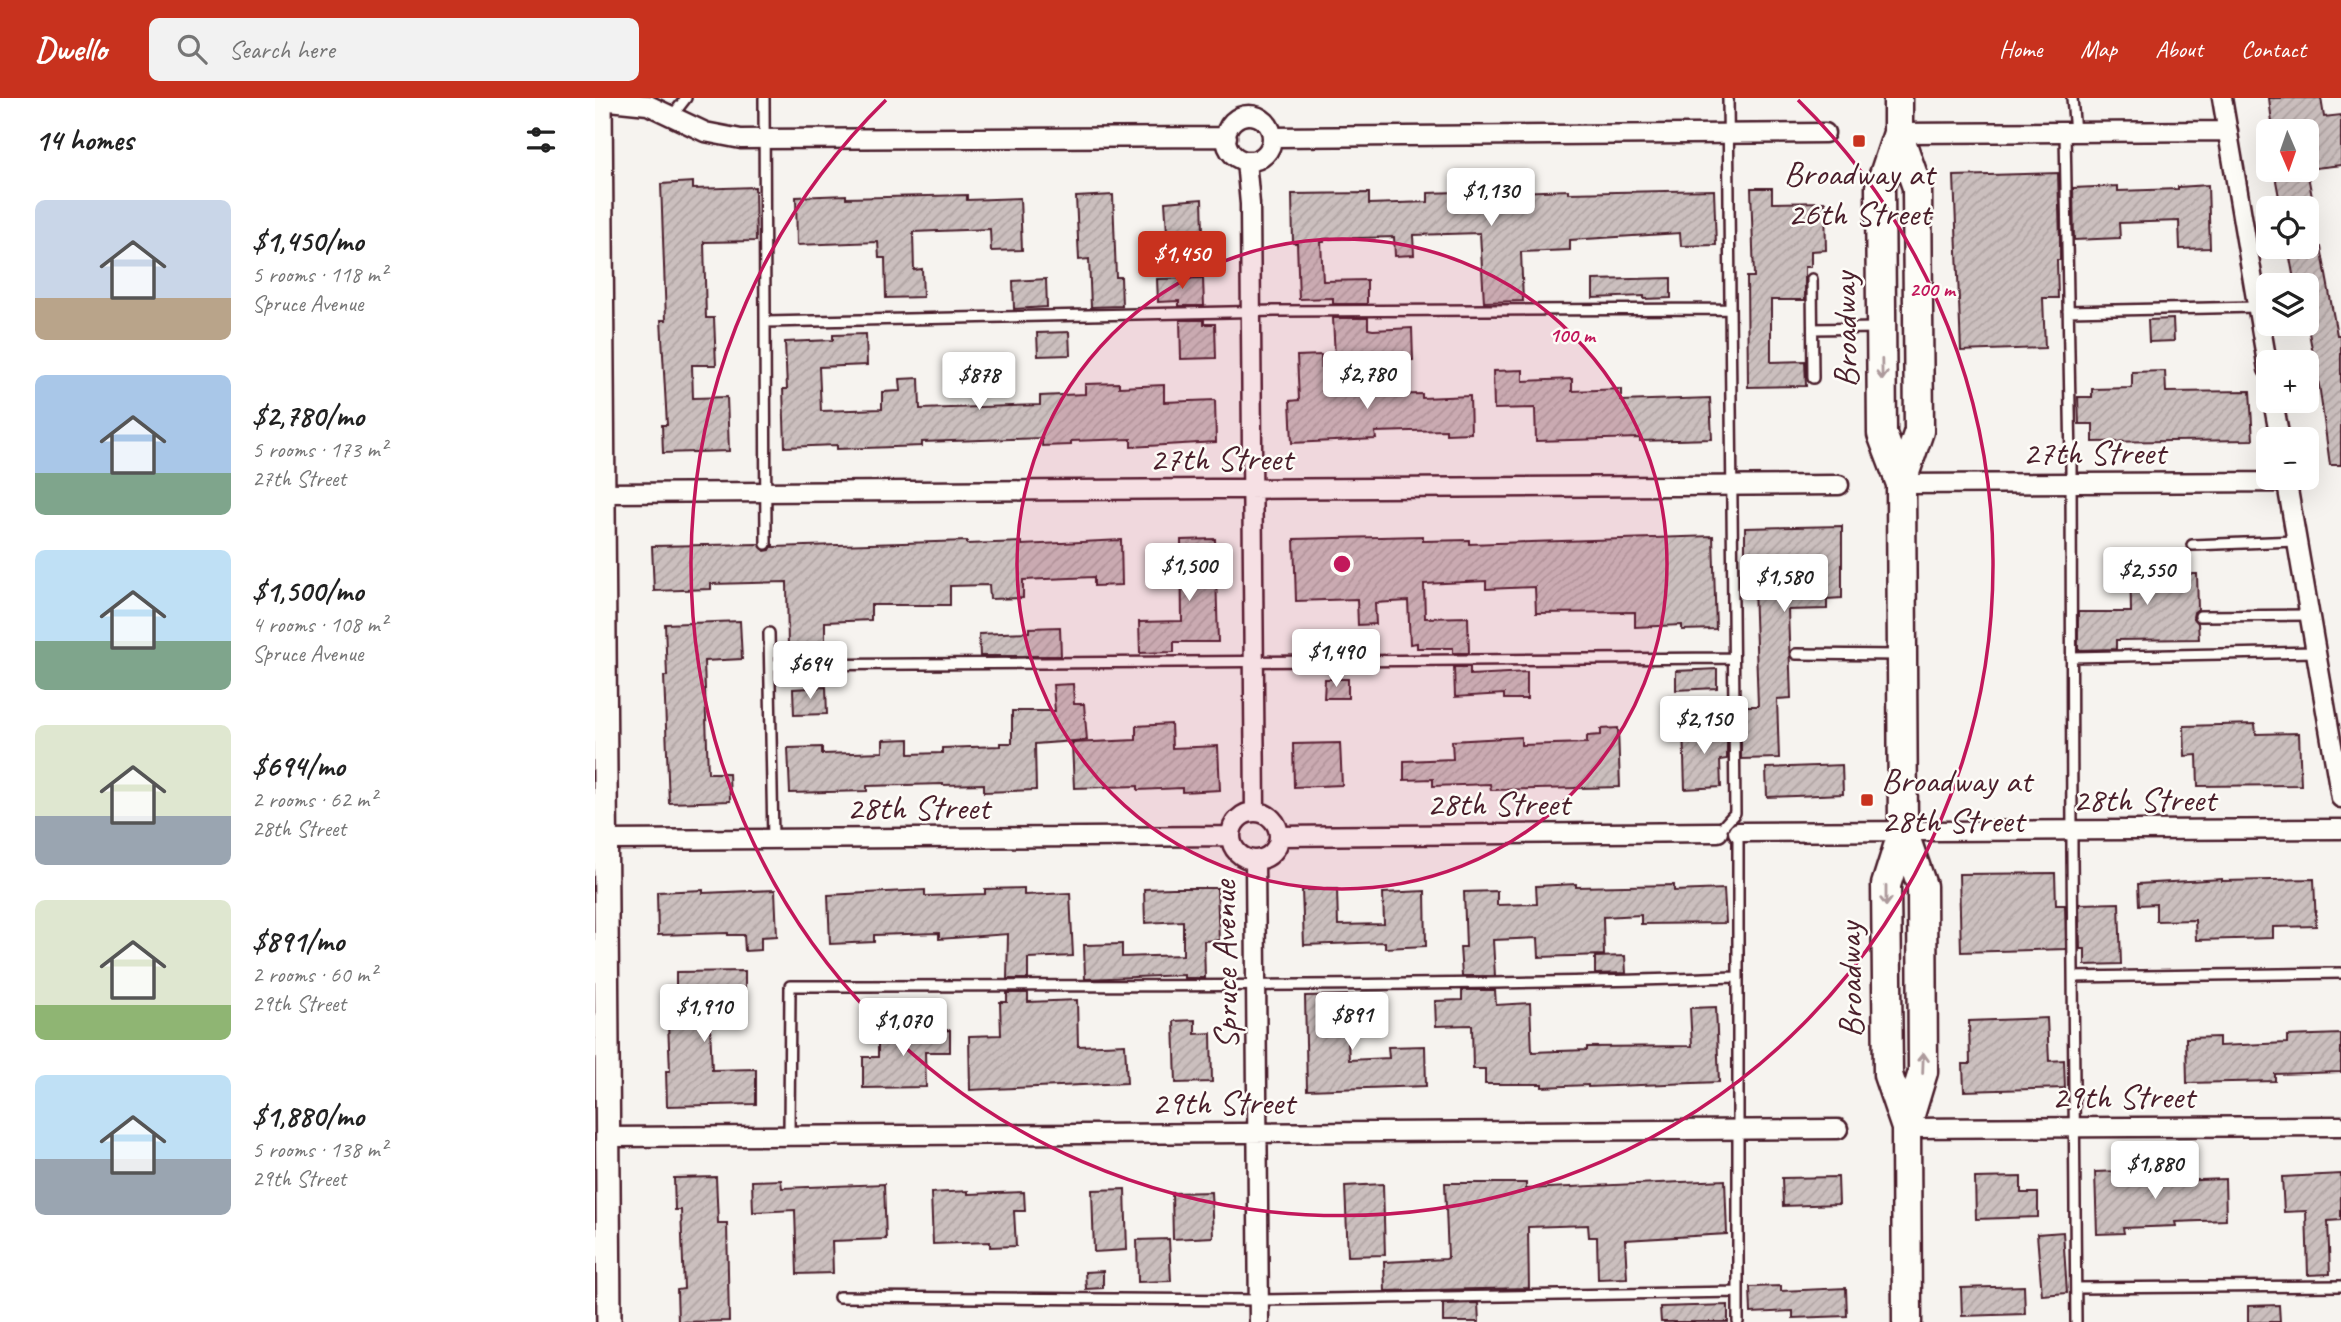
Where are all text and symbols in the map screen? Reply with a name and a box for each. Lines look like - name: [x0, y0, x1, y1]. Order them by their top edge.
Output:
- search box: [149, 18, 639, 81]
- text: Dwello: [35, 28, 107, 70]
- icon: search: [173, 30, 211, 68]
- text: Search here: [229, 33, 335, 66]
- text: Home: [1999, 34, 2042, 64]
- text: Map: [2080, 34, 2117, 64]
- text: About: [2155, 34, 2203, 64]
- text: Contact: [2241, 34, 2306, 64]
- north arrow: [2256, 119, 2319, 182]
- map controls: [2256, 119, 2319, 490]
- text: 14 homes: [35, 121, 133, 159]
- icon: filters: [522, 121, 560, 159]
- marker: Broadway at 26th Street: [1851, 133, 1867, 149]
- place label: Broadway at 26th Street: [1784, 151, 1938, 236]
- pin: $1,130: [1434, 169, 1548, 228]
- text: $1,130: [1463, 176, 1519, 205]
- button: locate: [2256, 196, 2319, 259]
- text: $1,450/mo: [252, 222, 363, 260]
- icon: home: [91, 228, 175, 312]
- pin: $1,450: [1125, 232, 1239, 291]
- text: $1,450: [1154, 239, 1210, 268]
- text: 5 rooms · 118 m²: [252, 260, 387, 289]
- street label: Broadway: [1821, 269, 1869, 388]
- button: layers: [2256, 273, 2319, 336]
- text: 200 m: [1909, 276, 1957, 302]
- text: Spruce Avenue: [252, 289, 363, 318]
- text: 100 m: [1549, 322, 1597, 348]
- button: +: [2256, 350, 2319, 413]
- pin: $878: [938, 352, 1020, 412]
- pin: $2,780: [1310, 352, 1424, 411]
- one-way arrow: [1875, 358, 1889, 381]
- text: $2,780: [1339, 359, 1395, 388]
- text: $878: [958, 360, 1000, 389]
- text: $2,780/mo: [252, 397, 364, 435]
- icon: home: [91, 403, 175, 487]
- button: −: [2256, 427, 2319, 490]
- street label: 27th Street: [2023, 430, 2169, 475]
- text: 5 rooms · 173 m²: [252, 435, 387, 464]
- street label: 27th Street: [1150, 436, 1296, 481]
- text: 27th Street: [252, 464, 346, 493]
- pin: $1,500: [1132, 544, 1246, 603]
- pin: $2,550: [2090, 547, 2204, 607]
- text: $1,500: [1161, 551, 1217, 580]
- centre of rings: [1330, 552, 1354, 576]
- pin: $1,580: [1727, 554, 1841, 614]
- text: $2,550: [2119, 555, 2175, 584]
- text: $1,580: [1756, 562, 1812, 591]
- text: $1,500/mo: [252, 572, 363, 610]
- icon: home: [91, 578, 175, 662]
- text: 4 rooms · 108 m²: [252, 610, 387, 639]
- pin: $1,490: [1279, 630, 1393, 689]
- text: $1,490: [1308, 637, 1364, 666]
- text: Spruce Avenue: [252, 639, 363, 668]
- pin: $694: [769, 642, 851, 701]
- text: $694: [789, 649, 831, 678]
- pin: $2,150: [1647, 696, 1761, 756]
- text: $2,150: [1676, 704, 1732, 733]
- text: $694/mo: [252, 747, 345, 785]
- icon: home: [91, 753, 175, 837]
- place label: Broadway at 28th Street: [1881, 758, 2035, 843]
- street label: 28th Street: [2073, 777, 2219, 822]
- street label: 28th Street: [1427, 781, 1573, 826]
- text: 2 rooms · 62 m²: [252, 785, 376, 814]
- street label: 28th Street: [847, 785, 993, 830]
- marker: Broadway at 28th Street: [1859, 792, 1875, 808]
- text: 28th Street: [252, 814, 346, 843]
- street label: Spruce Avenue: [1201, 877, 1249, 1050]
- one-way arrow: [1879, 885, 1893, 908]
- street label: Broadway: [1826, 919, 1874, 1038]
- text: $891/mo: [252, 922, 344, 960]
- icon: home: [91, 928, 175, 1012]
- text: 2 rooms · 60 m²: [252, 960, 376, 989]
- pin: $1,910: [647, 984, 761, 1044]
- text: 29th Street: [252, 989, 346, 1018]
- text: $1,910: [676, 992, 732, 1021]
- pin: $891: [1311, 992, 1393, 1052]
- pin: $1,070: [846, 998, 960, 1058]
- text: $891: [1331, 1000, 1373, 1029]
- text: $1,070: [875, 1006, 931, 1035]
- one-way arrow: [1916, 1052, 1929, 1075]
- street label: 29th Street: [2052, 1074, 2198, 1119]
- street label: 29th Street: [1152, 1080, 1298, 1125]
- text: $1,880/mo: [252, 1097, 364, 1135]
- icon: home: [91, 1103, 175, 1187]
- text: 5 rooms · 138 m²: [252, 1135, 387, 1164]
- pin: $1,880: [2098, 1142, 2212, 1201]
- text: $1,880: [2127, 1149, 2183, 1178]
- text: 29th Street: [252, 1164, 346, 1193]

